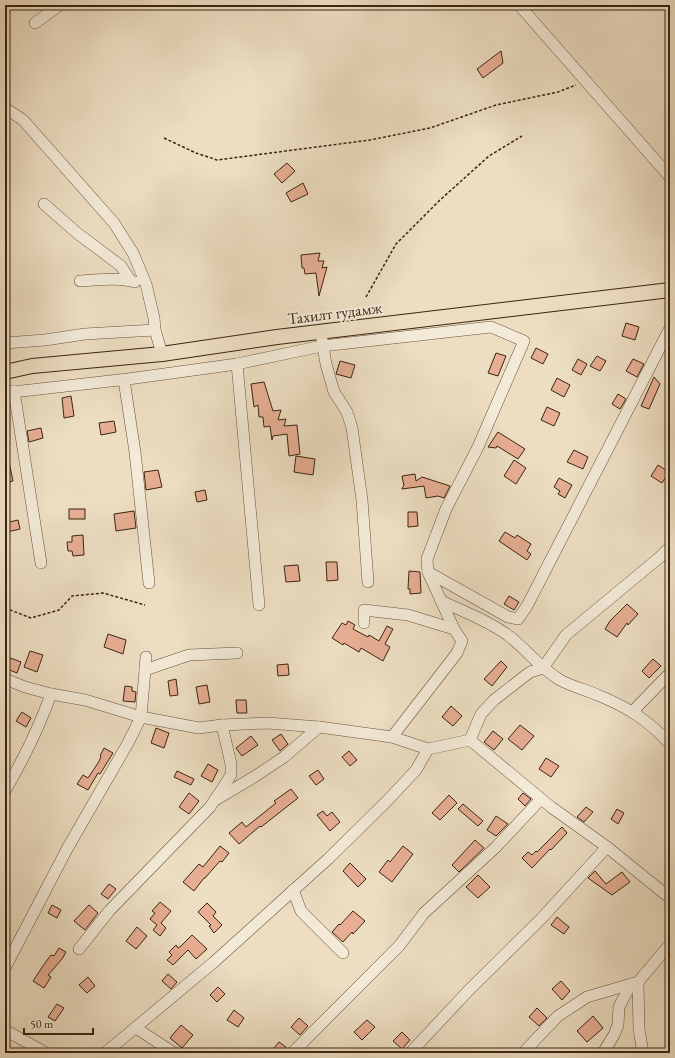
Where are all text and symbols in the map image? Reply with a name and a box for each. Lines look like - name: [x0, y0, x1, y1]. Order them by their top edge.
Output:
- street label: Тахилт гудамж: [286, 297, 384, 329]
- scale bar: [24, 1010, 93, 1036]
- text: 50 m: [30, 1016, 54, 1032]

